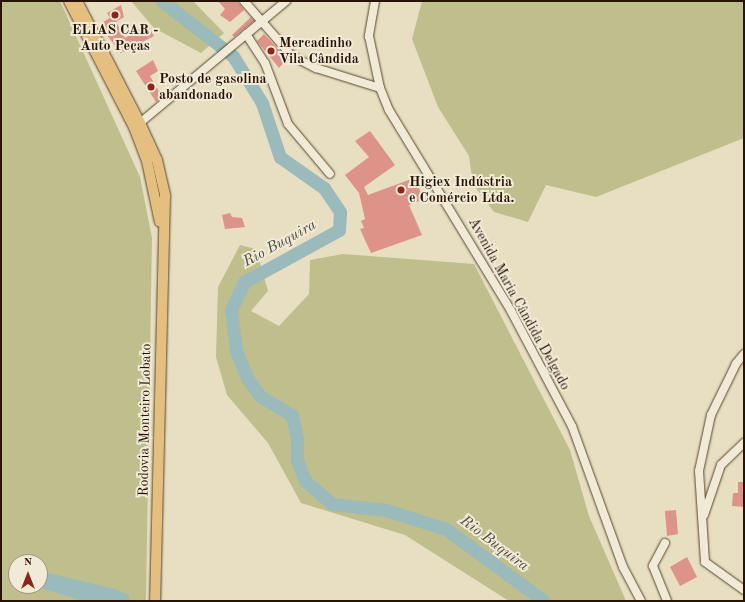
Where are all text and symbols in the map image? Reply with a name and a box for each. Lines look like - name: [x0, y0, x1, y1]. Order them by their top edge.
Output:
- marker: ELIAS CAR - Auto Peças: [110, 10, 120, 20]
- place label: ELIAS CAR - Auto Peças: [72, 22, 158, 54]
- place label: Mercadinho Vila Cândida: [279, 35, 359, 68]
- marker: Mercadinho Vila Cândida: [266, 46, 276, 56]
- place label: Posto de gasolina abandonado: [159, 71, 267, 104]
- marker: Posto de gasolina abandonado: [146, 82, 156, 92]
- place label: Higiex Indústria e Comércio Ltda.: [409, 174, 514, 206]
- marker: Higiex Indústria e Comércio Ltda.: [396, 185, 406, 195]
- street label: Avenida Maria Cândida Delgado: [465, 215, 573, 393]
- water label: Rio Buquira: [240, 216, 320, 272]
- street label: Rodovia Monteiro Lobato: [135, 343, 155, 497]
- water label: Rio Buquira: [456, 512, 532, 576]
- north arrow: [8, 554, 48, 594]
- text: N: [24, 557, 32, 568]

